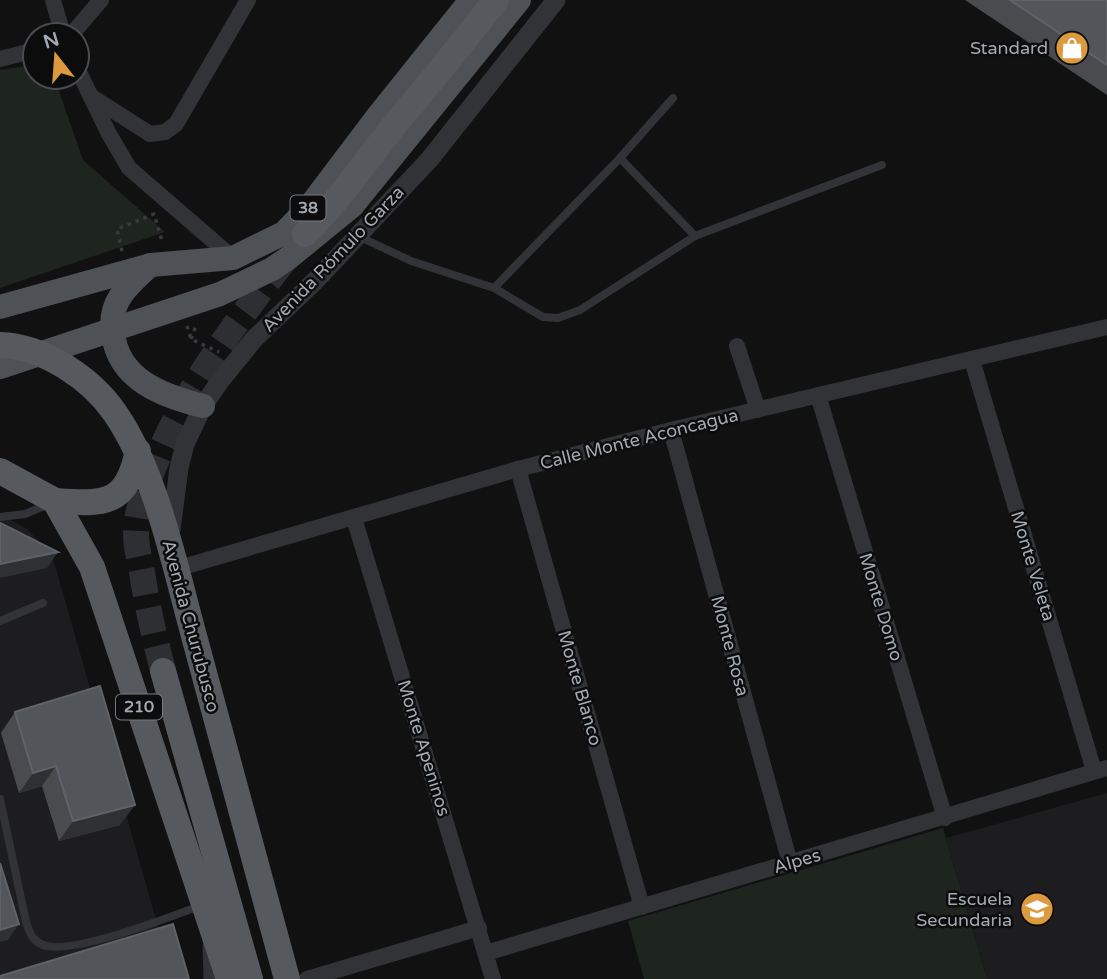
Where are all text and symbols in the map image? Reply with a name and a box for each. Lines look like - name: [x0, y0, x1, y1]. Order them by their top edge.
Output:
- north arrow: [21, 21, 91, 91]
- text: N: [41, 28, 62, 53]
- shop icon: Standard: [1053, 29, 1091, 67]
- place label: Standard: [970, 37, 1048, 59]
- street label: Avenida Rómulo Garza: [257, 181, 409, 337]
- road number: 38: [290, 196, 326, 220]
- street label: Calle Monte Aconcagua: [538, 404, 740, 474]
- street label: Monte Veleta: [1006, 508, 1060, 624]
- street label: Avenida Churubusco: [157, 537, 225, 715]
- street label: Monte Domo: [854, 550, 908, 664]
- street label: Monte Rosa: [706, 593, 754, 699]
- street label: Monte Blanco: [553, 628, 607, 748]
- street label: Monte Apeninos: [393, 677, 455, 819]
- road number: 210: [116, 694, 162, 720]
- street label: Alpes: [771, 844, 823, 878]
- place label: Escuela Secundaria: [916, 888, 1012, 931]
- school or university icon: Escuela Secundaria: [1018, 890, 1056, 928]

